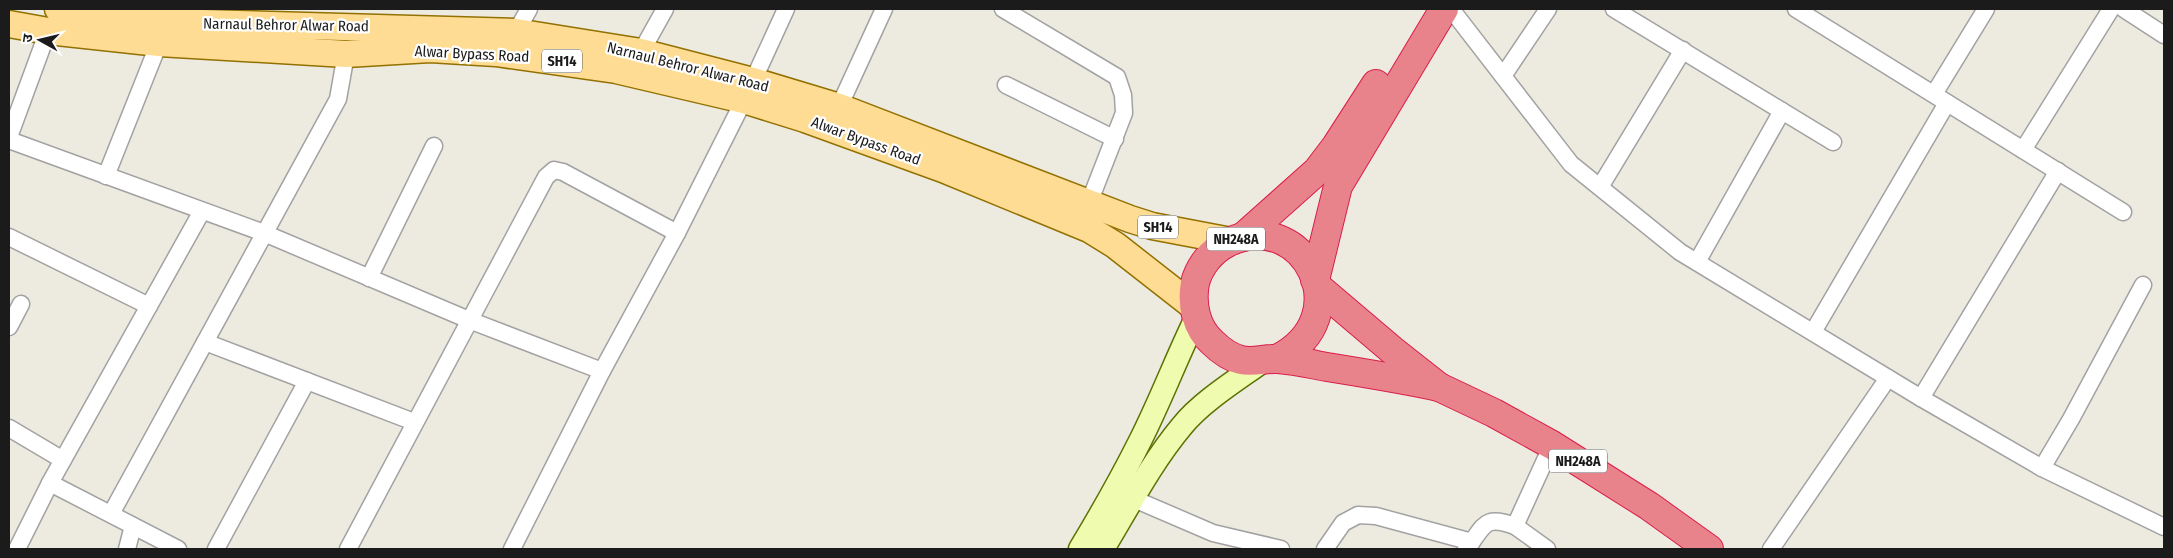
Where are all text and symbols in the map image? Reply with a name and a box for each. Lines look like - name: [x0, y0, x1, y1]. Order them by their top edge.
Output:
- north arrow: [15, 15, 65, 65]
- street label: Narnaul Behror Alwar Road: [203, 15, 369, 35]
- text: उ: [19, 32, 37, 44]
- street label: Narnaul Behror Alwar Road: [605, 38, 771, 96]
- street label: Alwar Bypass Road: [414, 42, 530, 66]
- road number: SH14: [542, 49, 582, 72]
- street label: Alwar Bypass Road: [809, 113, 923, 169]
- road number: SH14: [1138, 216, 1178, 238]
- road number: NH248A: [1207, 228, 1265, 250]
- road number: NH248A: [1549, 450, 1607, 472]

